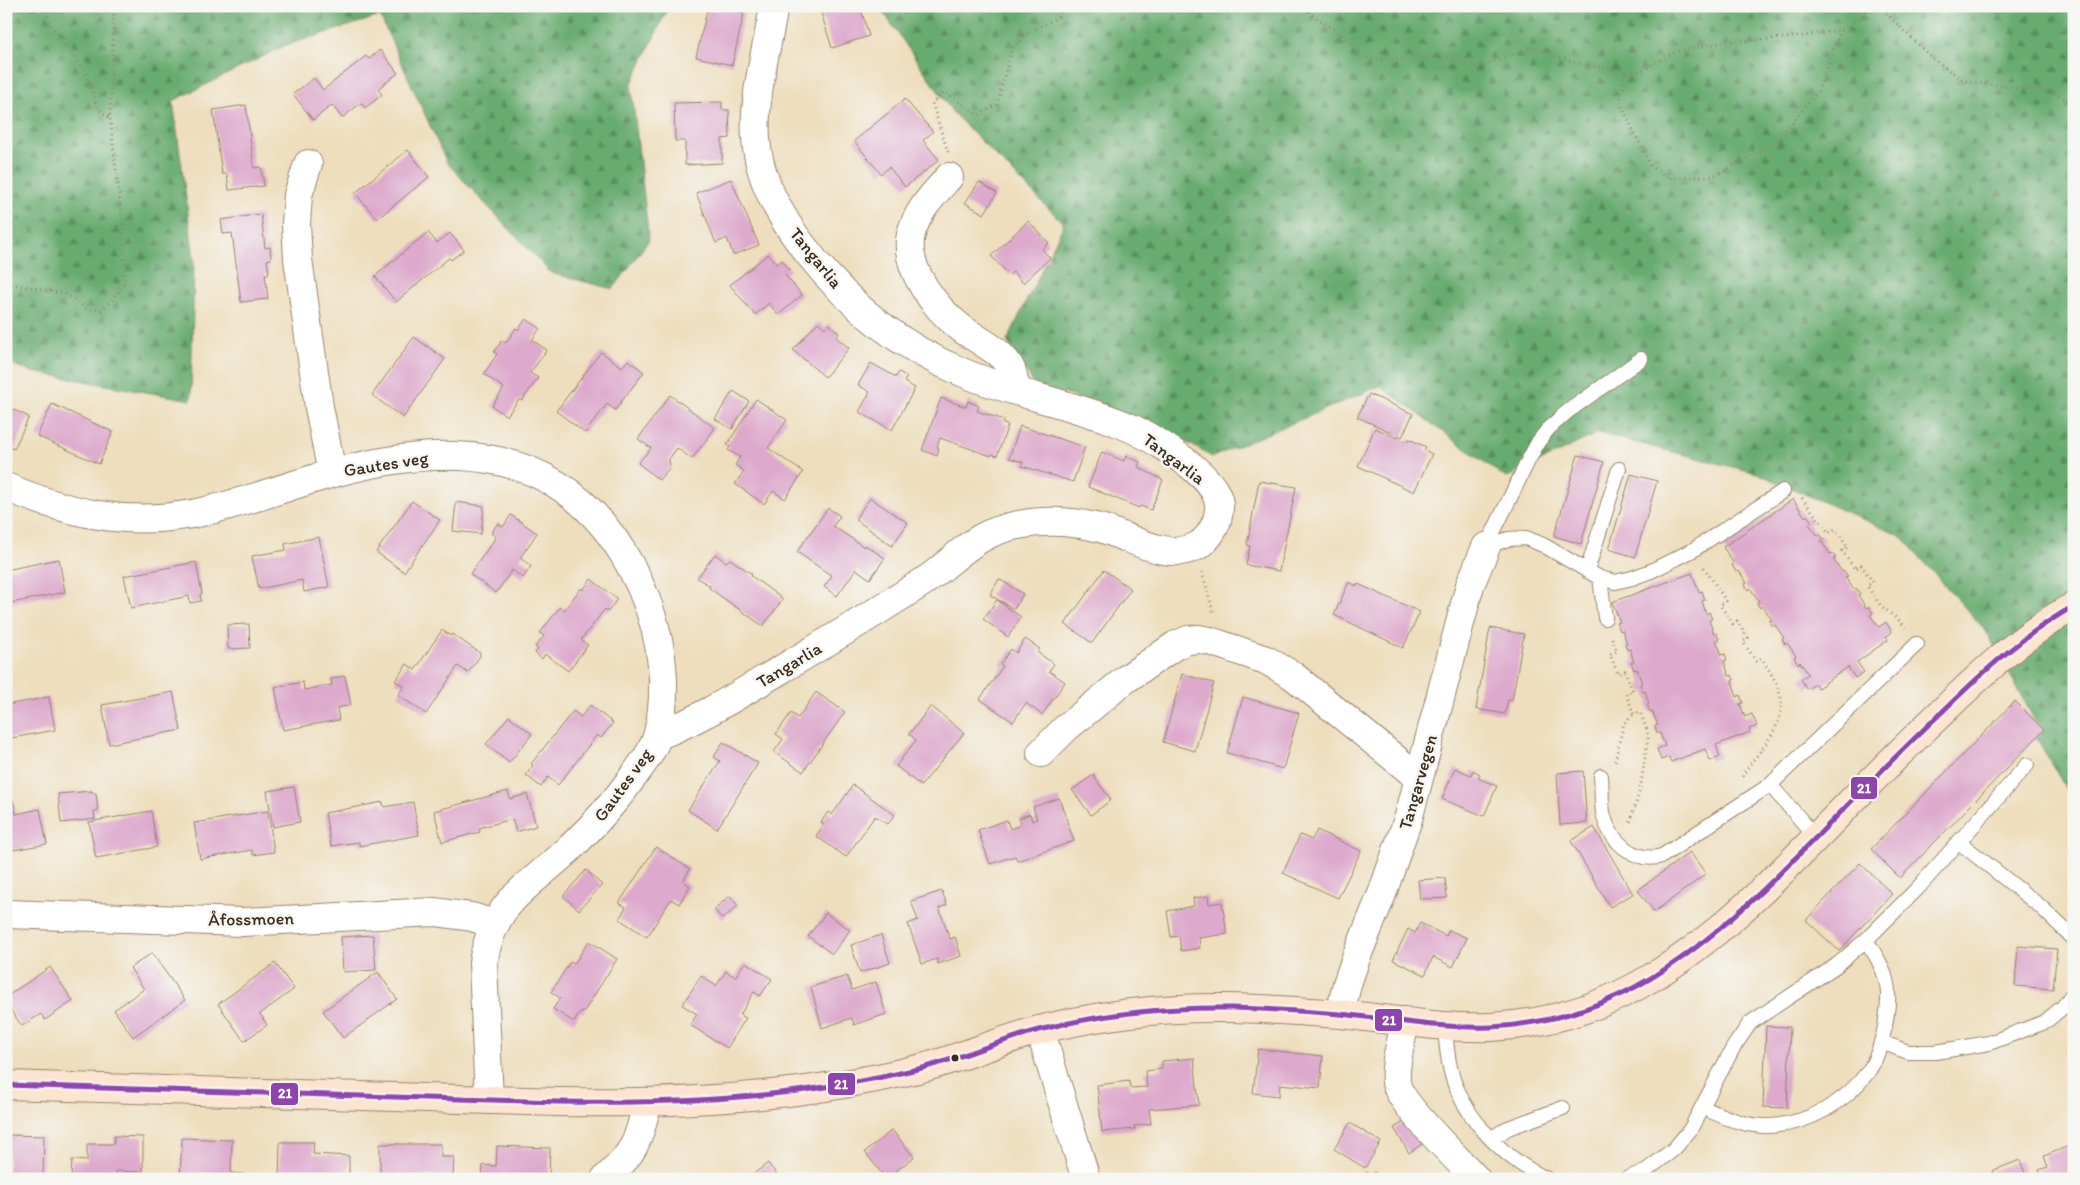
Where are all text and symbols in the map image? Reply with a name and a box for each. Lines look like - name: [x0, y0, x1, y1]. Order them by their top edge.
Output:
- street label: Tangarlia: [785, 223, 848, 293]
- street label: Tangarlia: [1139, 429, 1210, 490]
- street label: Gautes veg: [342, 446, 431, 482]
- street label: Tangarlia: [752, 637, 826, 693]
- street label: Tangarvegen: [1394, 732, 1442, 832]
- street label: Gautes veg: [589, 743, 657, 826]
- line badge: 21: [1850, 776, 1878, 800]
- text: 21: [1857, 780, 1871, 797]
- street label: Åfossmoen: [208, 907, 294, 931]
- line badge: 21: [1374, 1008, 1403, 1032]
- text: 21: [1382, 1012, 1396, 1029]
- unlabelled marker: [950, 1053, 960, 1063]
- line badge: 21: [827, 1072, 856, 1096]
- text: 21: [834, 1076, 848, 1093]
- line badge: 21: [270, 1082, 299, 1106]
- text: 21: [278, 1085, 292, 1102]

